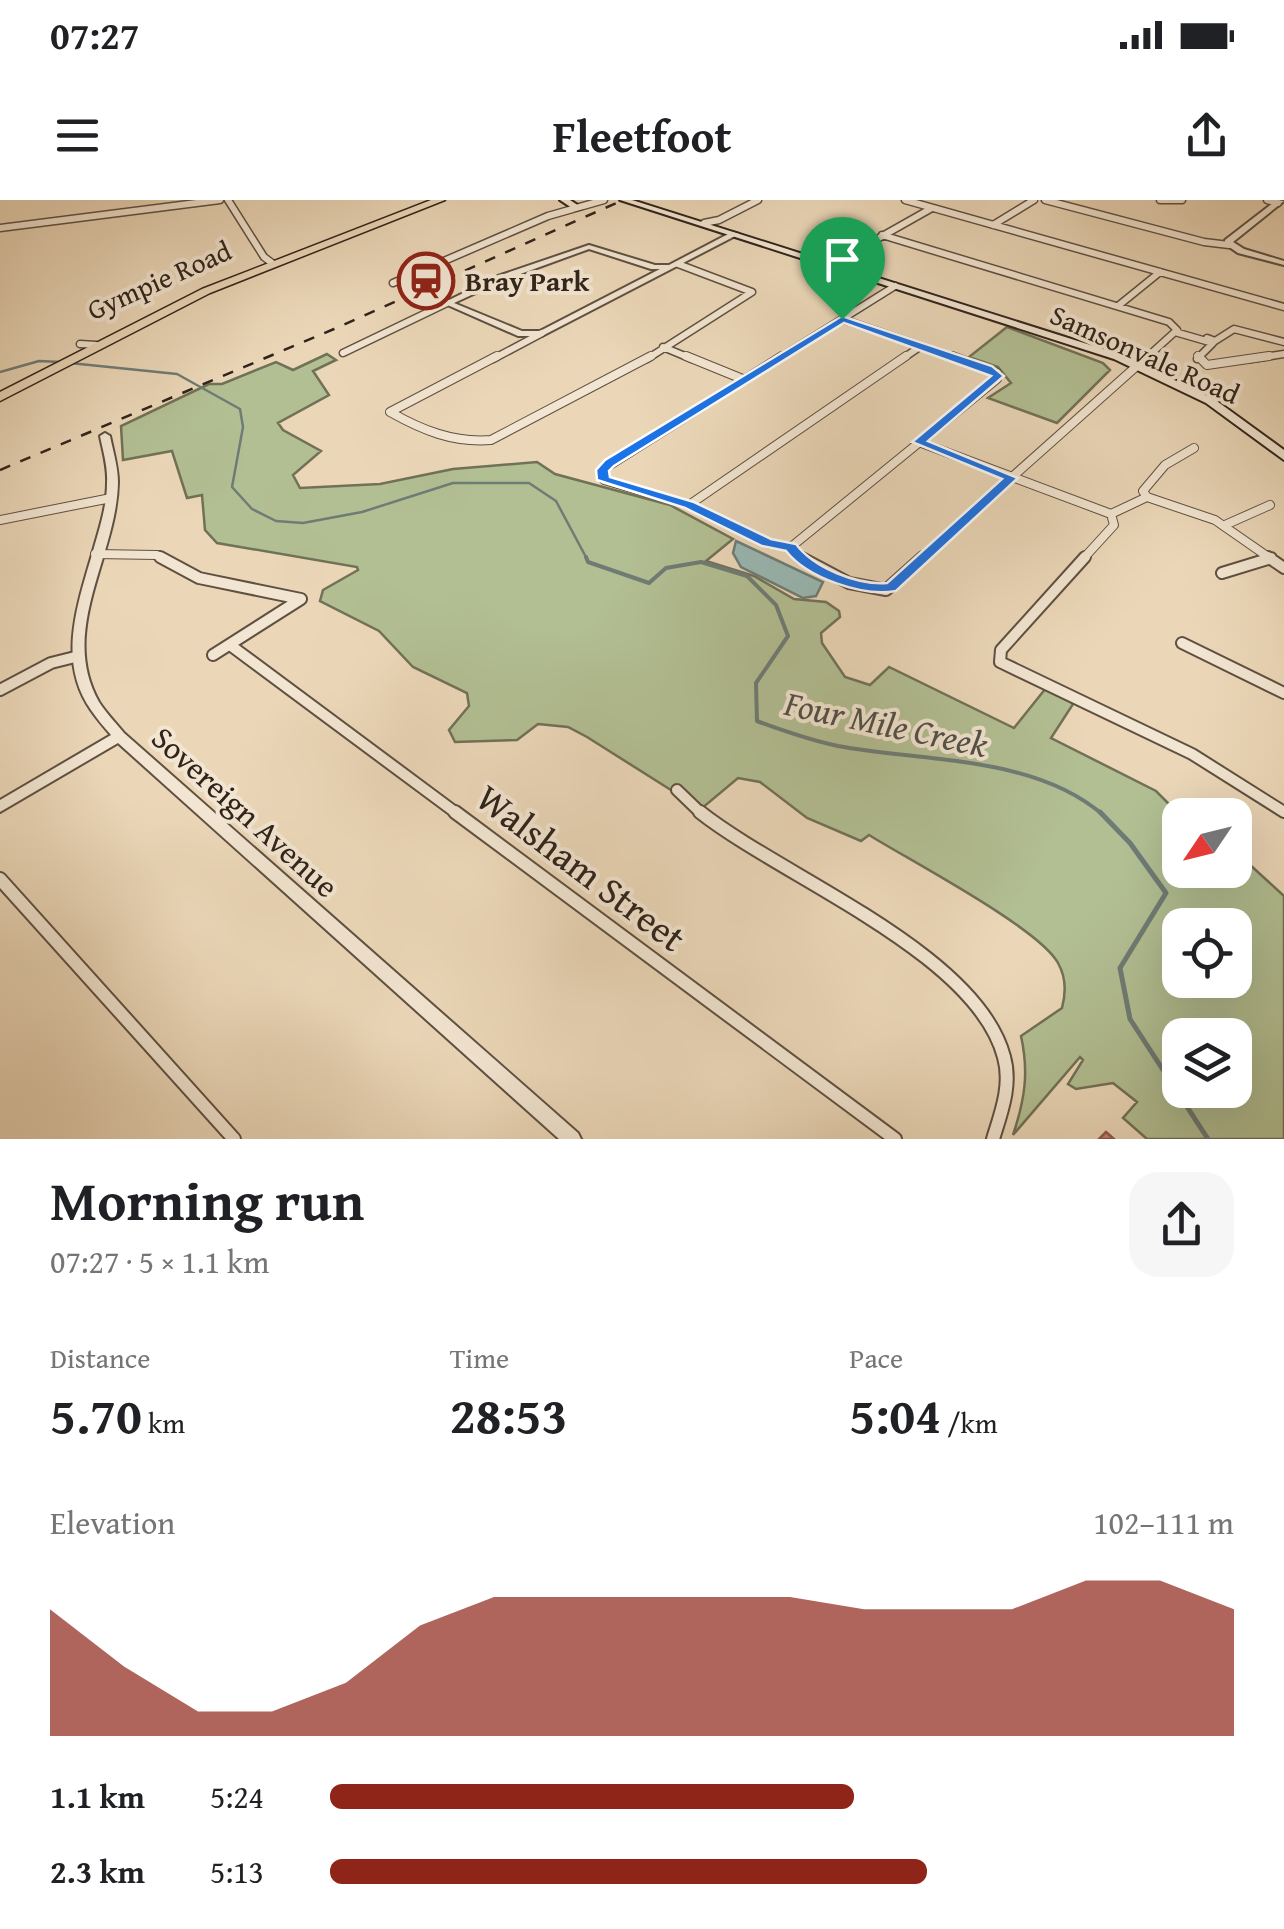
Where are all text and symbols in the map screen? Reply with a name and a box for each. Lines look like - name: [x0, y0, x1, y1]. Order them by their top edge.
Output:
- text: 07:27: [50, 7, 140, 63]
- text: Fleetfoot: [552, 103, 732, 168]
- icon: menu: [50, 108, 105, 163]
- icon: share: [1179, 108, 1234, 163]
- pin: [800, 217, 885, 320]
- street label: Gympie Road: [80, 229, 238, 330]
- icon: arrive: [815, 232, 870, 287]
- station icon: Bray Park: [396, 251, 456, 311]
- place label: Bray Park: [465, 260, 590, 301]
- street label: Samsonvale Road: [1044, 293, 1246, 414]
- water label: Four Mile Creek: [779, 677, 993, 770]
- street label: Sovereign Avenue: [141, 715, 349, 909]
- street label: Walsham Street: [465, 770, 698, 965]
- north arrow: [1162, 798, 1252, 888]
- map controls: [1162, 798, 1252, 1108]
- button: locate: [1162, 908, 1252, 998]
- button: layers: [1162, 1018, 1252, 1108]
- text: Morning run: [50, 1160, 364, 1240]
- button: share: [1129, 1172, 1234, 1277]
- text: 07:27 · 5 × 1.1 km: [50, 1238, 269, 1285]
- text: Distance: [50, 1337, 150, 1378]
- text: Time: [450, 1337, 509, 1378]
- text: Pace: [849, 1337, 903, 1378]
- text: 5.70: [50, 1378, 142, 1451]
- text: 28:53: [450, 1378, 567, 1451]
- text: 5:04: [849, 1378, 941, 1451]
- text: km: [142, 1402, 185, 1443]
- text: /km: [941, 1402, 998, 1443]
- text: Elevation: [50, 1499, 175, 1546]
- text: 102–111 m: [1093, 1499, 1234, 1546]
- text: 1.1 km: [50, 1773, 145, 1820]
- text: 5:24: [210, 1773, 264, 1820]
- text: 2.3 km: [50, 1848, 145, 1895]
- text: 5:13: [210, 1848, 264, 1895]

